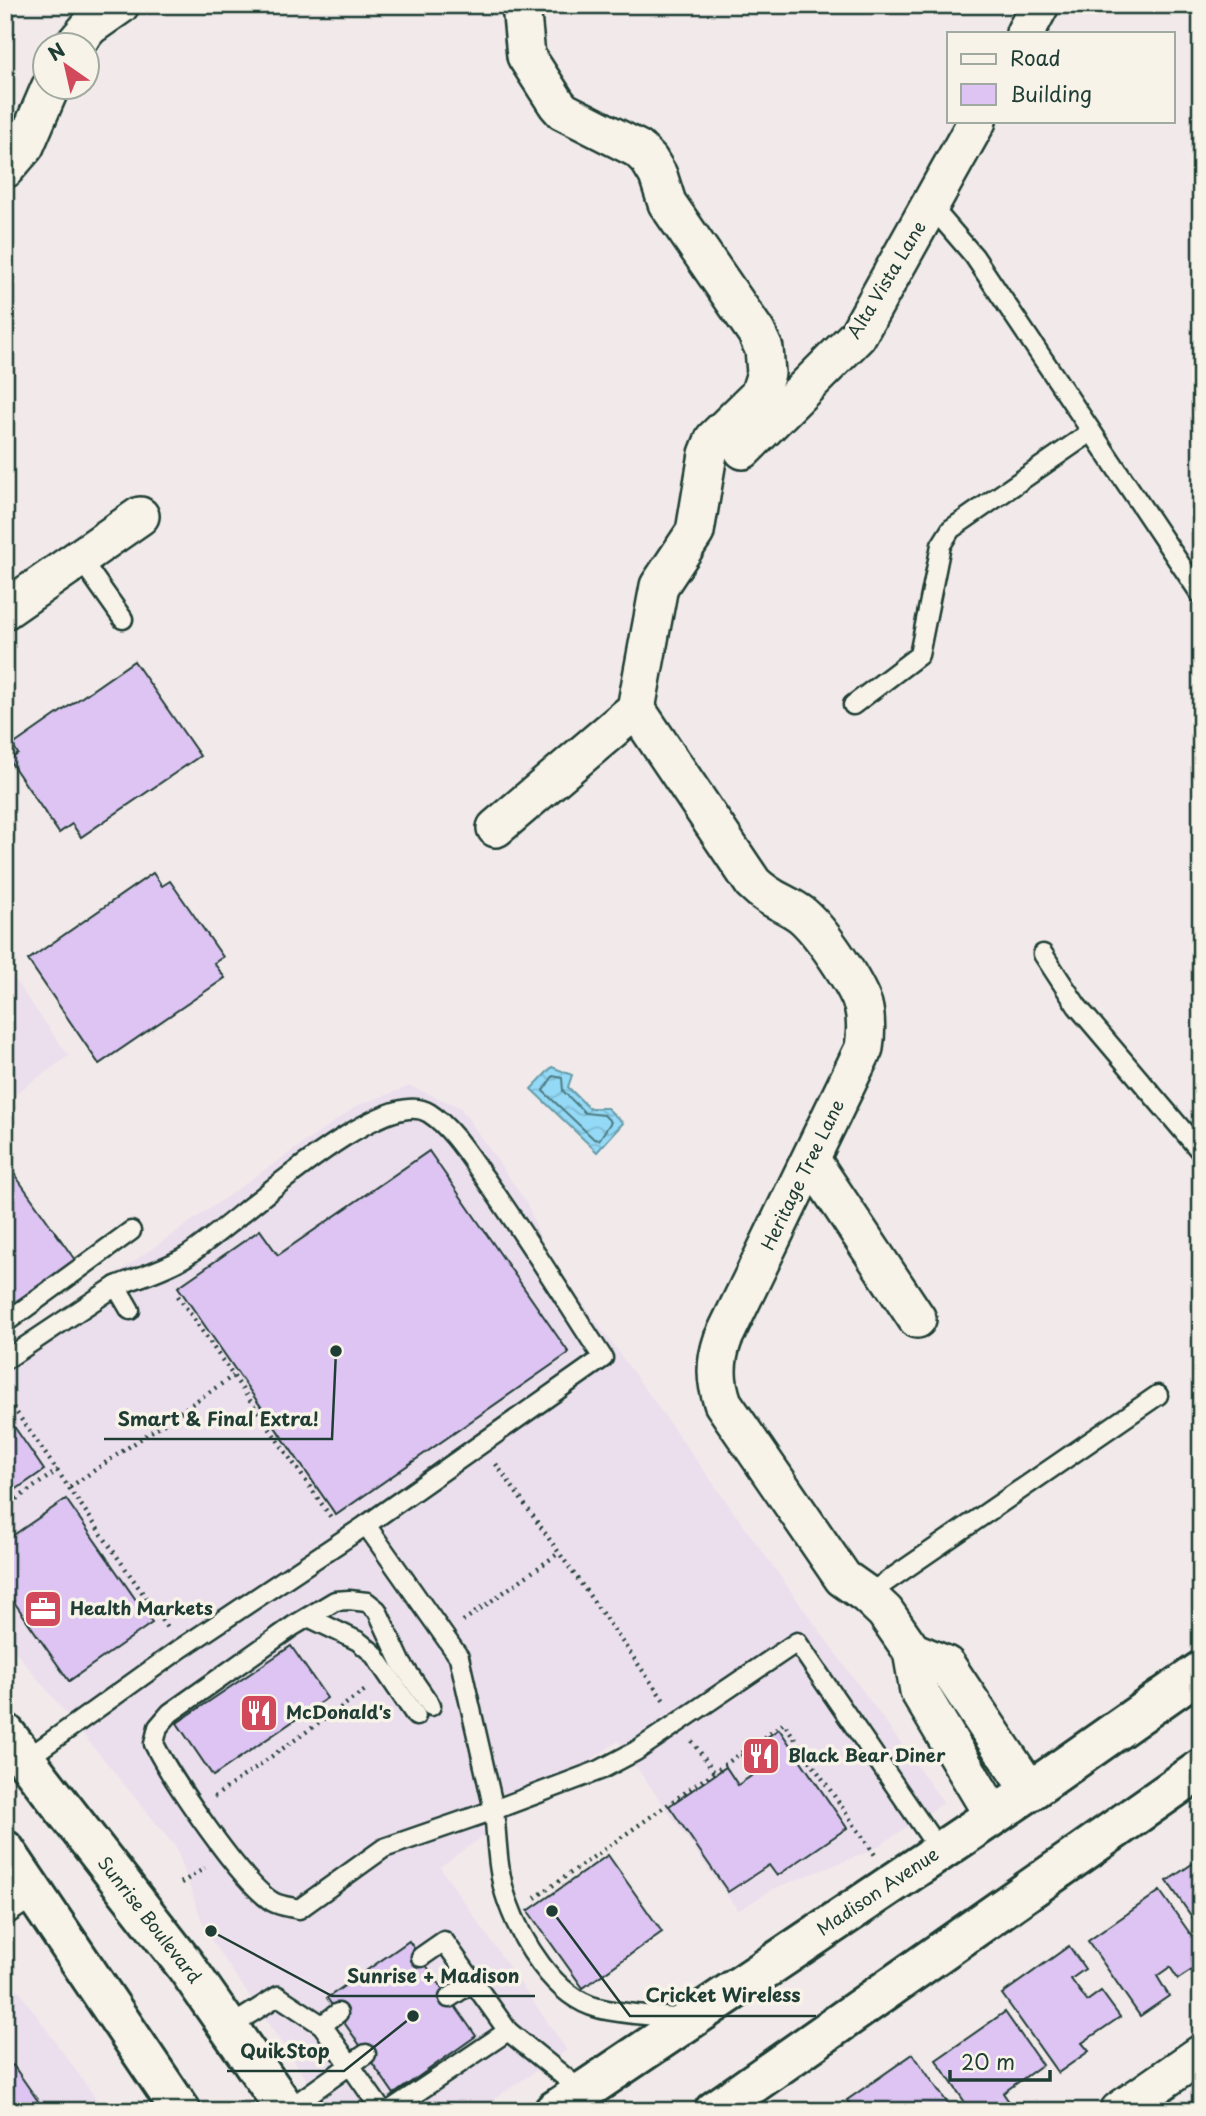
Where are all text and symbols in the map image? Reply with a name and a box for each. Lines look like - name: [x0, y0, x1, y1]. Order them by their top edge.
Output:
- north arrow: [32, 32, 102, 102]
- legend: [947, 32, 1174, 122]
- text: N: [42, 35, 70, 67]
- text: Road: [1010, 41, 1061, 73]
- text: Building: [1010, 77, 1092, 109]
- street label: Alta Vista Lane: [840, 215, 932, 343]
- street label: Heritage Tree Lane: [753, 1094, 850, 1254]
- callout: Smart & Final Extra!: [104, 1399, 332, 1439]
- text: Smart & Final Extra!: [118, 1404, 318, 1432]
- office icon: Health Markets: [22, 1588, 64, 1630]
- place label: Health Markets: [70, 1594, 213, 1621]
- restaurant icon: McDonald's: [238, 1692, 280, 1734]
- place label: McDonald's: [286, 1698, 392, 1725]
- restaurant icon: Black Bear Diner: [740, 1735, 782, 1777]
- place label: Black Bear Diner: [788, 1741, 946, 1768]
- street label: Madison Avenue: [811, 1840, 944, 1942]
- street label: Sunrise Boulevard: [92, 1850, 208, 1988]
- callout: Sunrise + Madison: [332, 1956, 535, 1996]
- text: Sunrise + Madison: [347, 1961, 519, 1989]
- callout: Cricket Wireless: [630, 1976, 816, 2016]
- text: Cricket Wireless: [645, 1980, 801, 2008]
- callout: QuikStop: [227, 2031, 344, 2071]
- text: QuikStop: [240, 2036, 330, 2064]
- scale bar: [950, 2039, 1050, 2083]
- text: 20 m: [961, 2045, 1015, 2077]

